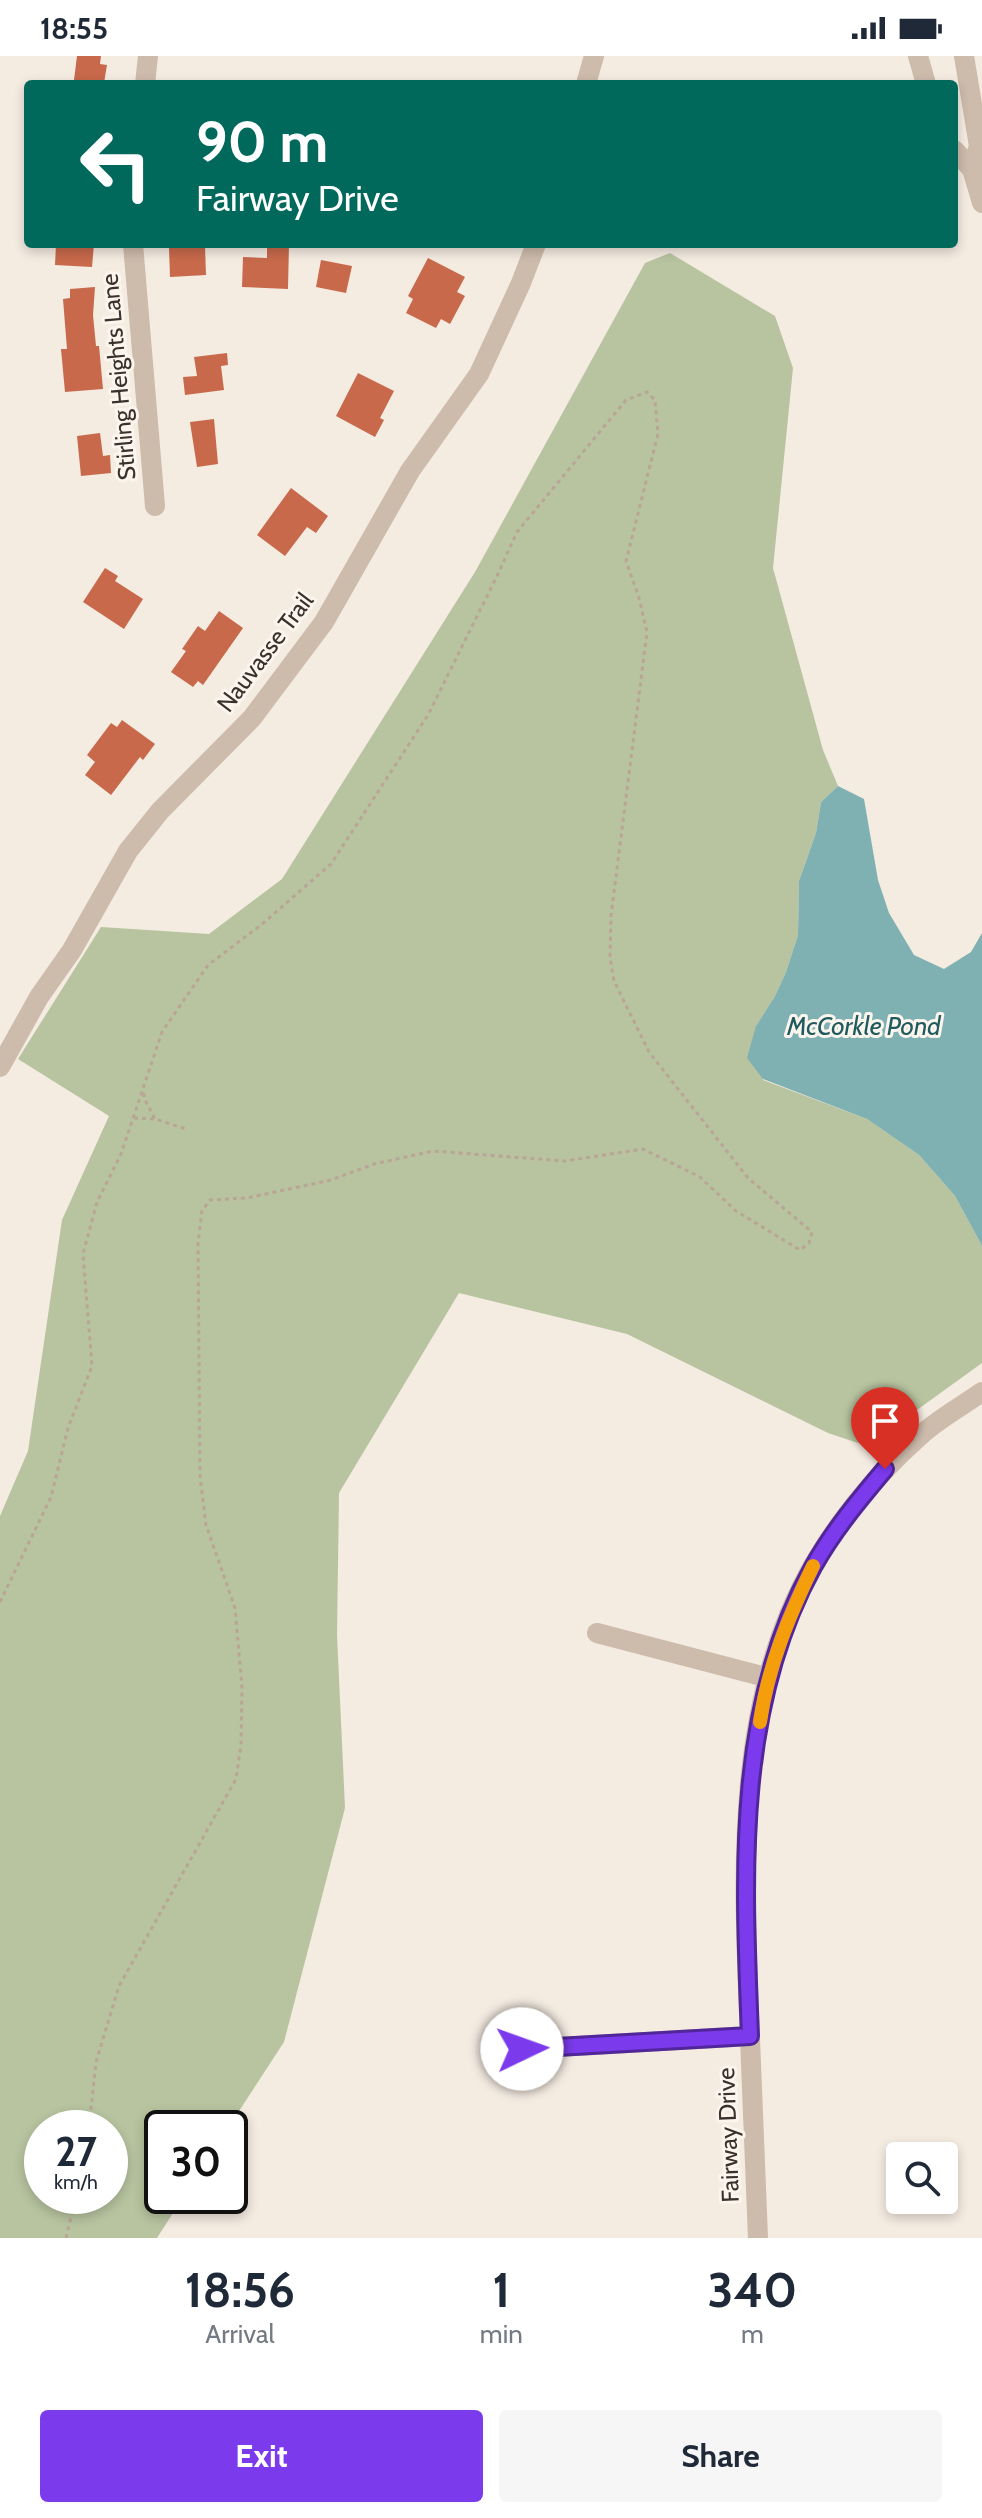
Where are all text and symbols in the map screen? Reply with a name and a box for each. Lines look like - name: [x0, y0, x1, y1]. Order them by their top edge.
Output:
- text: 18:55: [40, 10, 108, 47]
- text: 90 m: [196, 108, 328, 176]
- icon: left: [64, 112, 168, 216]
- text: Fairway Drive: [196, 176, 399, 220]
- street label: Stirling Heights Lane: [95, 272, 141, 482]
- street label: Nauvasse Trail: [211, 586, 319, 717]
- water label: McCorkle Pond: [786, 1010, 942, 1042]
- pin: [851, 1387, 919, 1469]
- icon: arrive: [863, 1399, 907, 1443]
- position arrow: [480, 2007, 564, 2091]
- street label: Fairway Drive: [711, 2067, 745, 2203]
- speed limit sign: 30: [144, 2110, 248, 2214]
- text: 27: [55, 2127, 97, 2176]
- map controls: [886, 2142, 958, 2214]
- button: search: [886, 2142, 958, 2214]
- text: km/h: [54, 2170, 98, 2194]
- text: 18:56: [185, 2261, 295, 2319]
- text: 1: [492, 2261, 510, 2319]
- text: 340: [708, 2261, 797, 2319]
- text: Arrival: [205, 2318, 275, 2350]
- text: min: [480, 2318, 523, 2350]
- text: m: [741, 2318, 764, 2350]
- button: Exit: [40, 2410, 483, 2502]
- button: Share: [499, 2410, 942, 2502]

